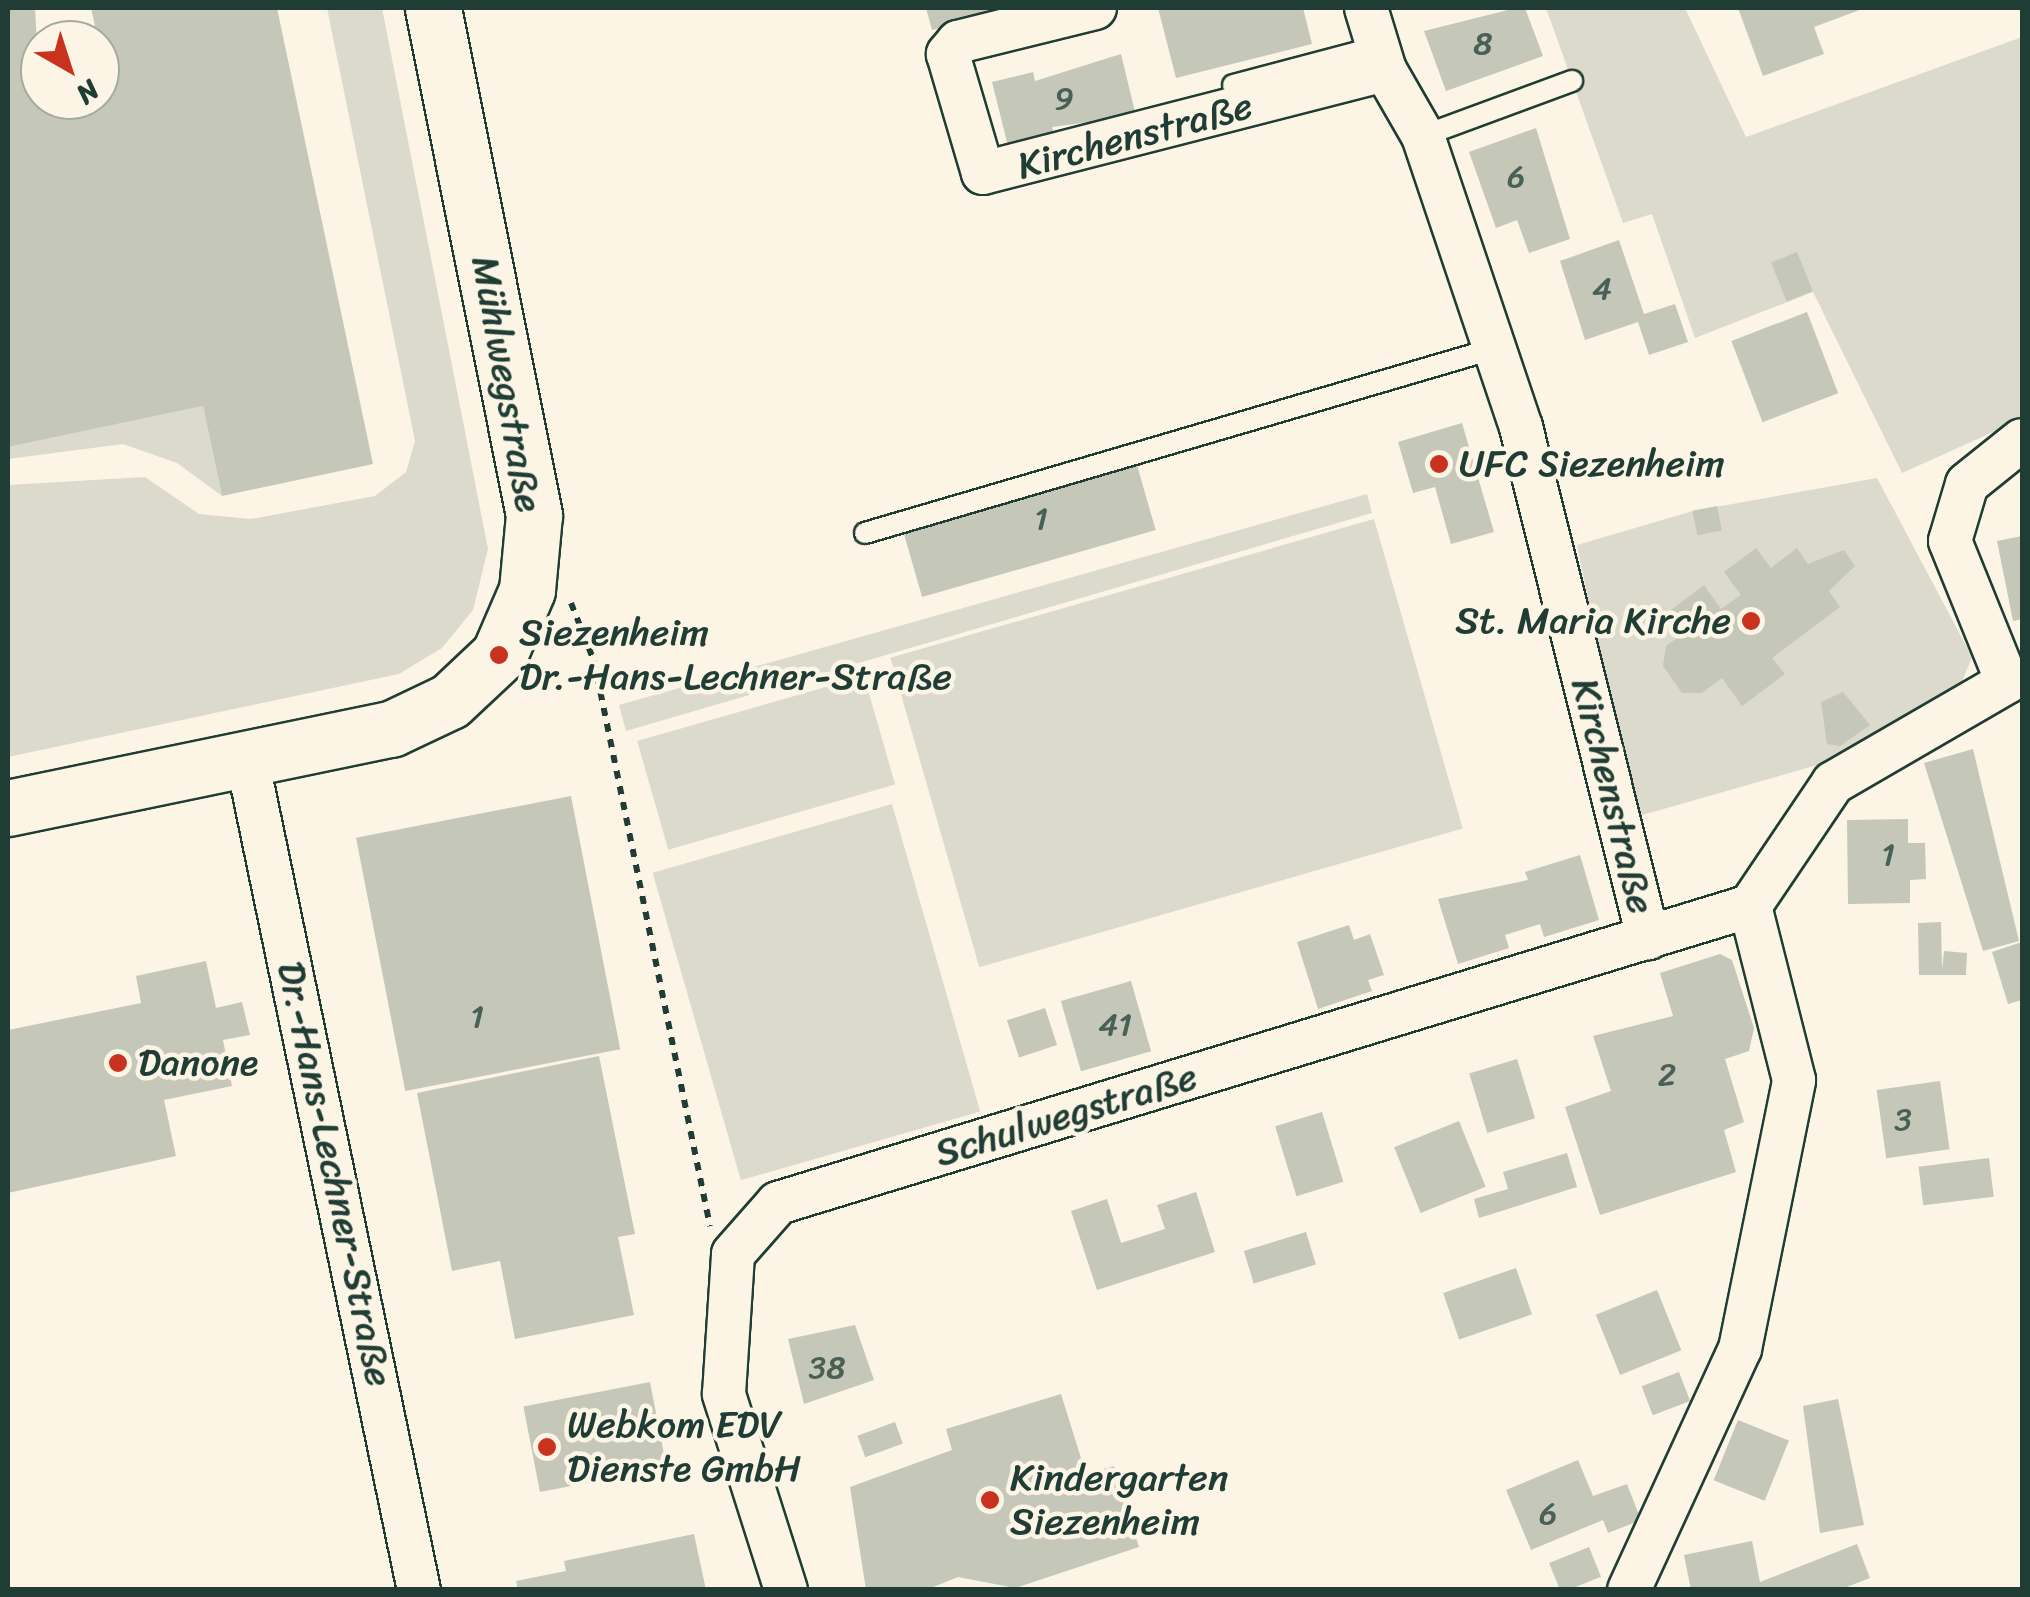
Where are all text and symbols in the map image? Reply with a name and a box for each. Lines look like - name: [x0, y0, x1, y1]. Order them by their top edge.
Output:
- north arrow: [20, 20, 120, 120]
- house number: 8: [1473, 25, 1493, 63]
- text: N: [65, 67, 111, 117]
- house number: 9: [1054, 80, 1074, 118]
- street label: Kirchenstraße: [1013, 83, 1257, 189]
- house number: 6: [1507, 158, 1525, 196]
- street label: Mühlwegstraße: [462, 252, 552, 516]
- house number: 4: [1592, 270, 1612, 308]
- place label: UFC Siezenheim: [1459, 441, 1728, 487]
- marker: UFC Siezenheim: [1428, 453, 1450, 475]
- house number: 1: [1034, 500, 1048, 538]
- place label: St. Maria Kirche: [1456, 598, 1731, 644]
- place label: Siezenheim Dr.-Hans-Lechner-Straße: [519, 610, 952, 699]
- marker: St. Maria Kirche: [1740, 610, 1762, 632]
- marker: Siezenheim Dr.-Hans-Lechner-Straße: [488, 644, 510, 666]
- street label: Kirchenstraße: [1562, 673, 1664, 919]
- house number: 1: [1881, 836, 1895, 874]
- street label: Dr.-Hans-Lechner-Straße: [268, 957, 402, 1391]
- house number: 1: [470, 998, 484, 1036]
- house number: 41: [1098, 1006, 1132, 1044]
- place label: Danone: [138, 1040, 258, 1086]
- marker: Danone: [107, 1052, 129, 1074]
- street label: Schulwegstraße: [930, 1054, 1202, 1176]
- house number: 2: [1658, 1056, 1676, 1094]
- house number: 3: [1894, 1101, 1912, 1139]
- house number: 38: [809, 1349, 845, 1387]
- place label: Webkom EDV Dienste GmbH: [567, 1402, 801, 1492]
- marker: Webkom EDV Dienste GmbH: [536, 1436, 558, 1458]
- place label: Kindergarten Siezenheim: [1010, 1455, 1228, 1545]
- marker: Kindergarten Siezenheim: [979, 1489, 1001, 1511]
- house number: 6: [1539, 1495, 1557, 1533]

